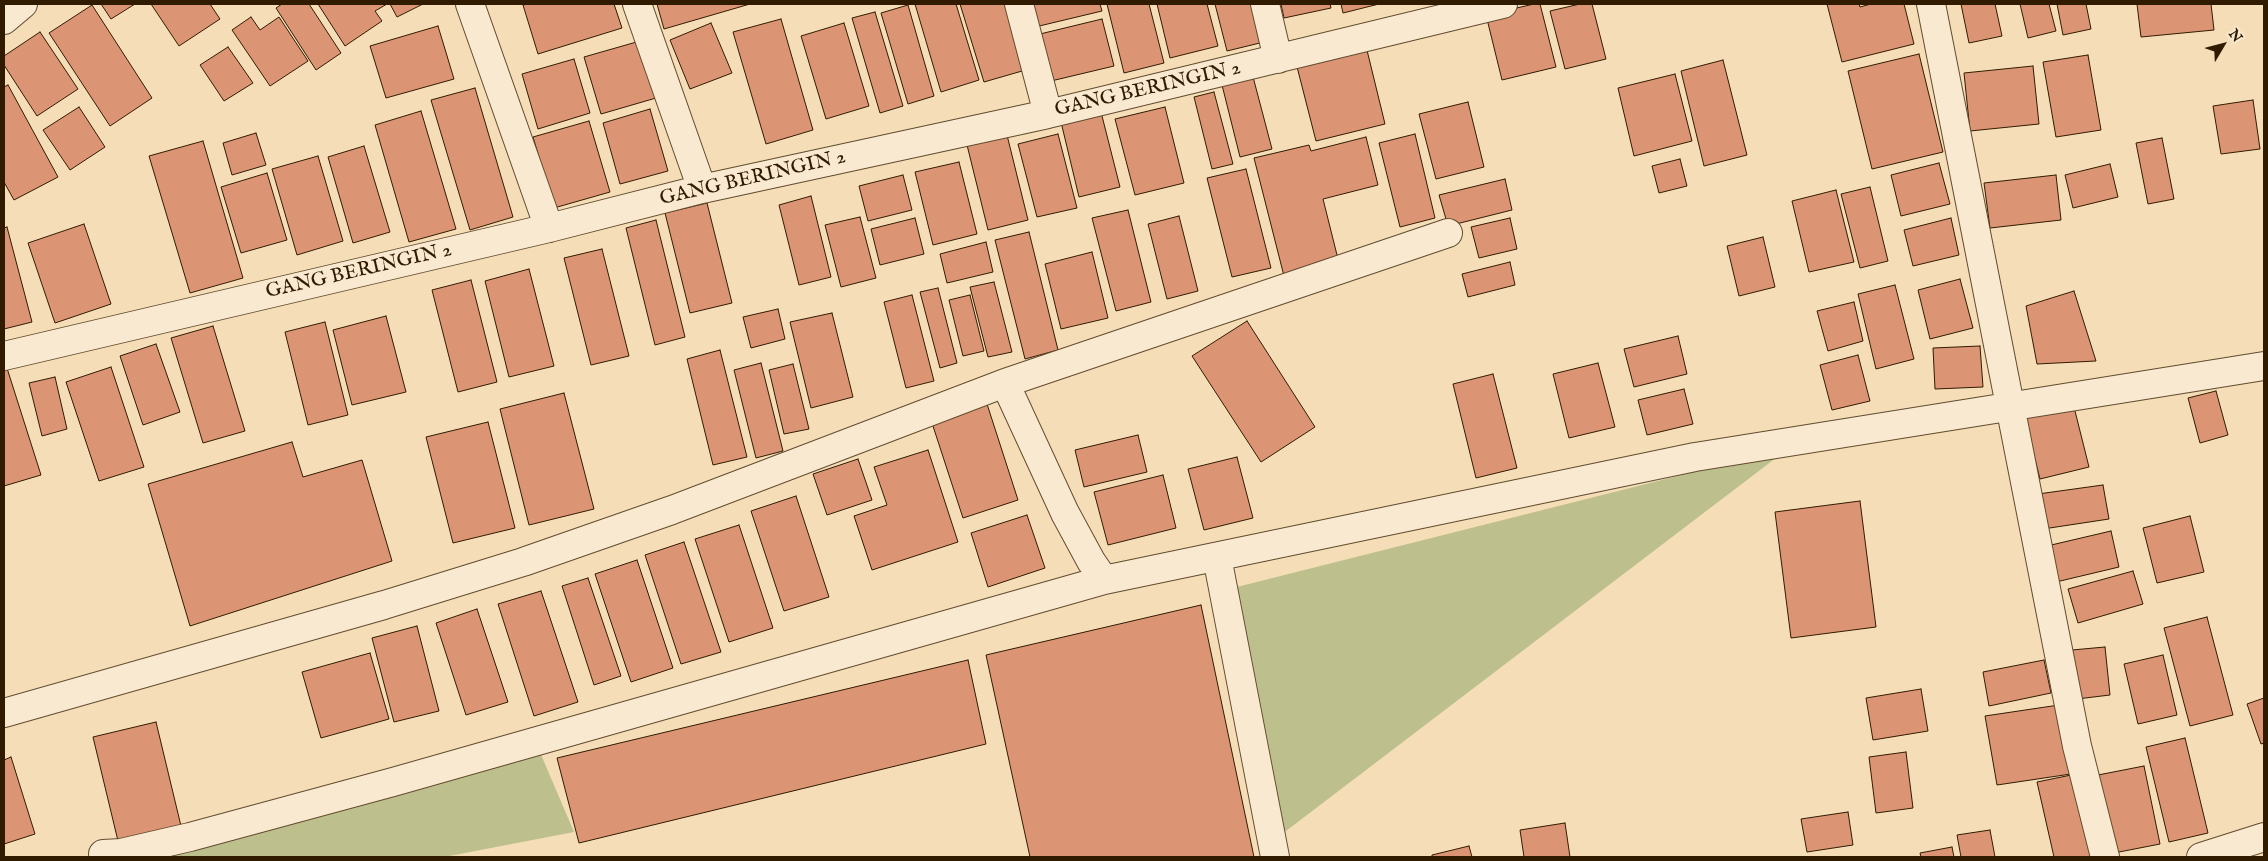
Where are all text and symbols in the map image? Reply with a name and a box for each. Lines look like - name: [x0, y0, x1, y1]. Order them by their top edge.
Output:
- north arrow: [2198, 20, 2248, 70]
- text: N: [2224, 26, 2246, 46]
- street label: GANG BERINGIN 2: [1053, 57, 1243, 123]
- street label: GANG BERINGIN 2: [658, 146, 848, 212]
- street label: GANG BERINGIN 2: [264, 239, 454, 305]

